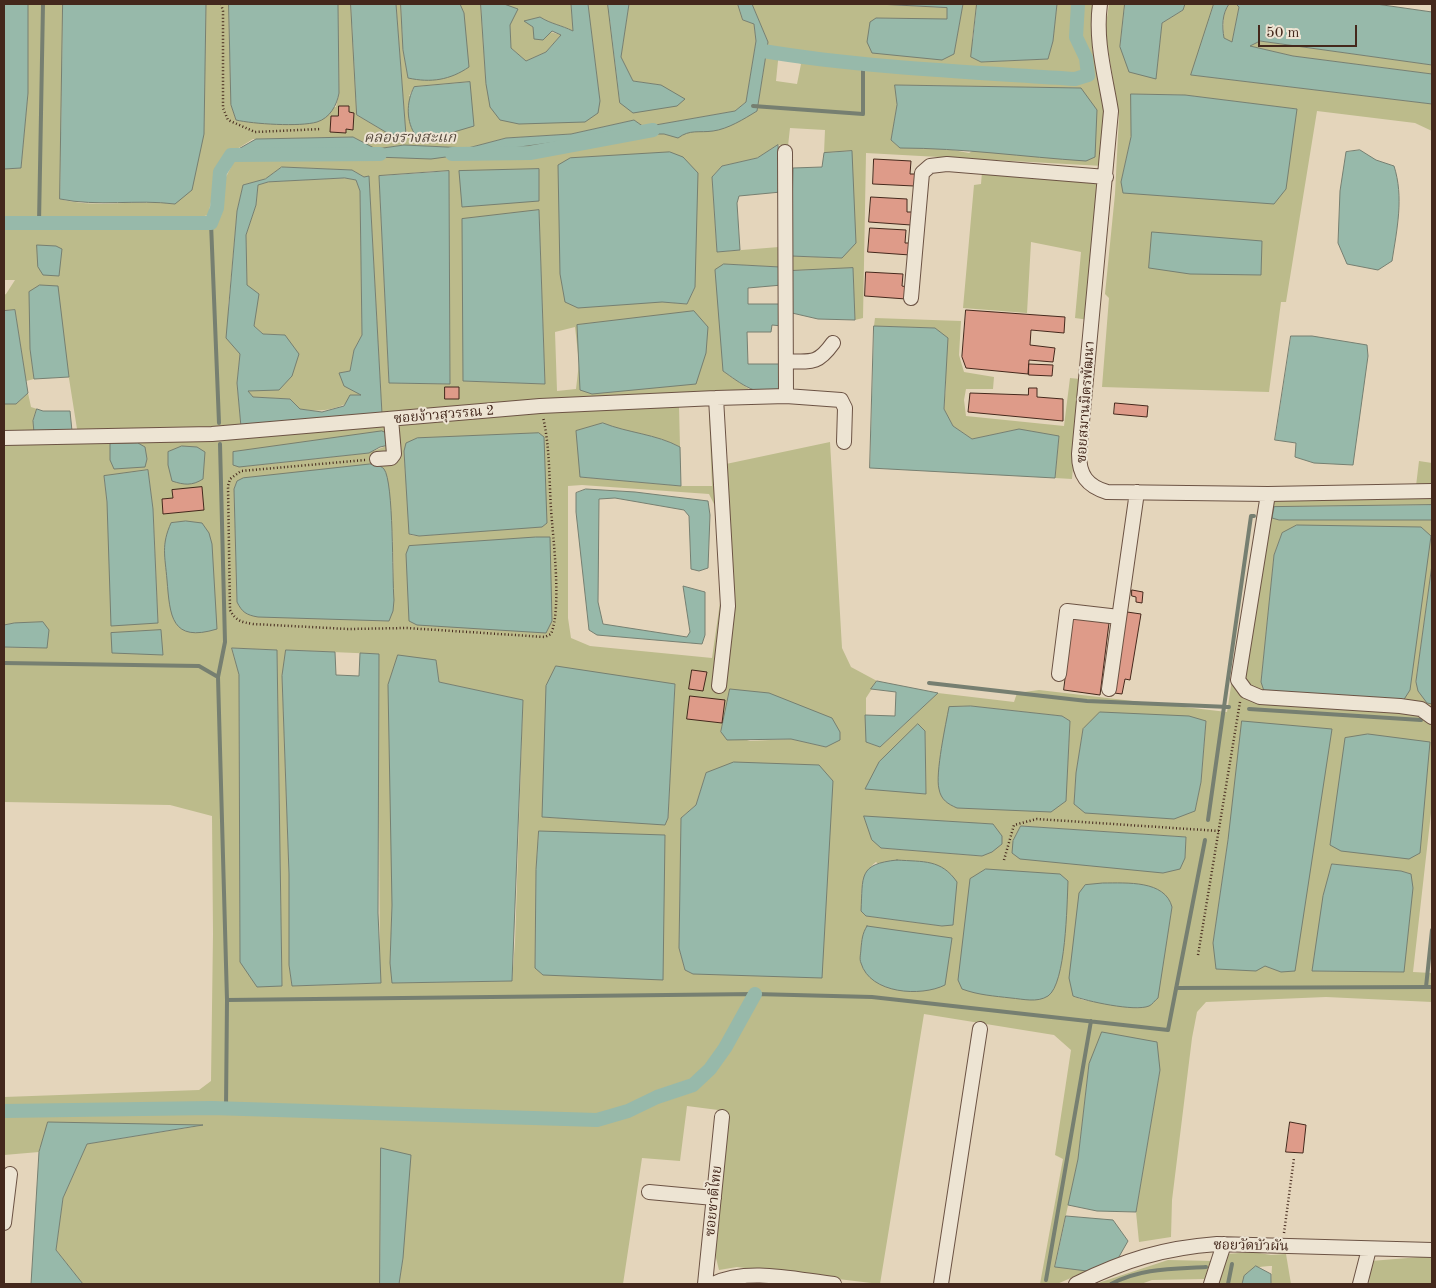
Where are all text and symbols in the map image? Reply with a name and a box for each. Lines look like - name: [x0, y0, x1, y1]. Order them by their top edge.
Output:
- scale bar: [1261, 15, 1360, 47]
- text: 50 m: [1266, 26, 1300, 41]
- water label: คลองรางสะแก: [364, 129, 456, 147]
- street label: ซอยสมานมิตรพัฒนา: [1073, 340, 1099, 464]
- street label: ซอยง้าวสุวรรณ 2: [393, 402, 495, 428]
- street label: ซอยชาติไทย: [702, 1165, 726, 1237]
- street label: ซอยวัดบัวผัน: [1213, 1237, 1289, 1255]

